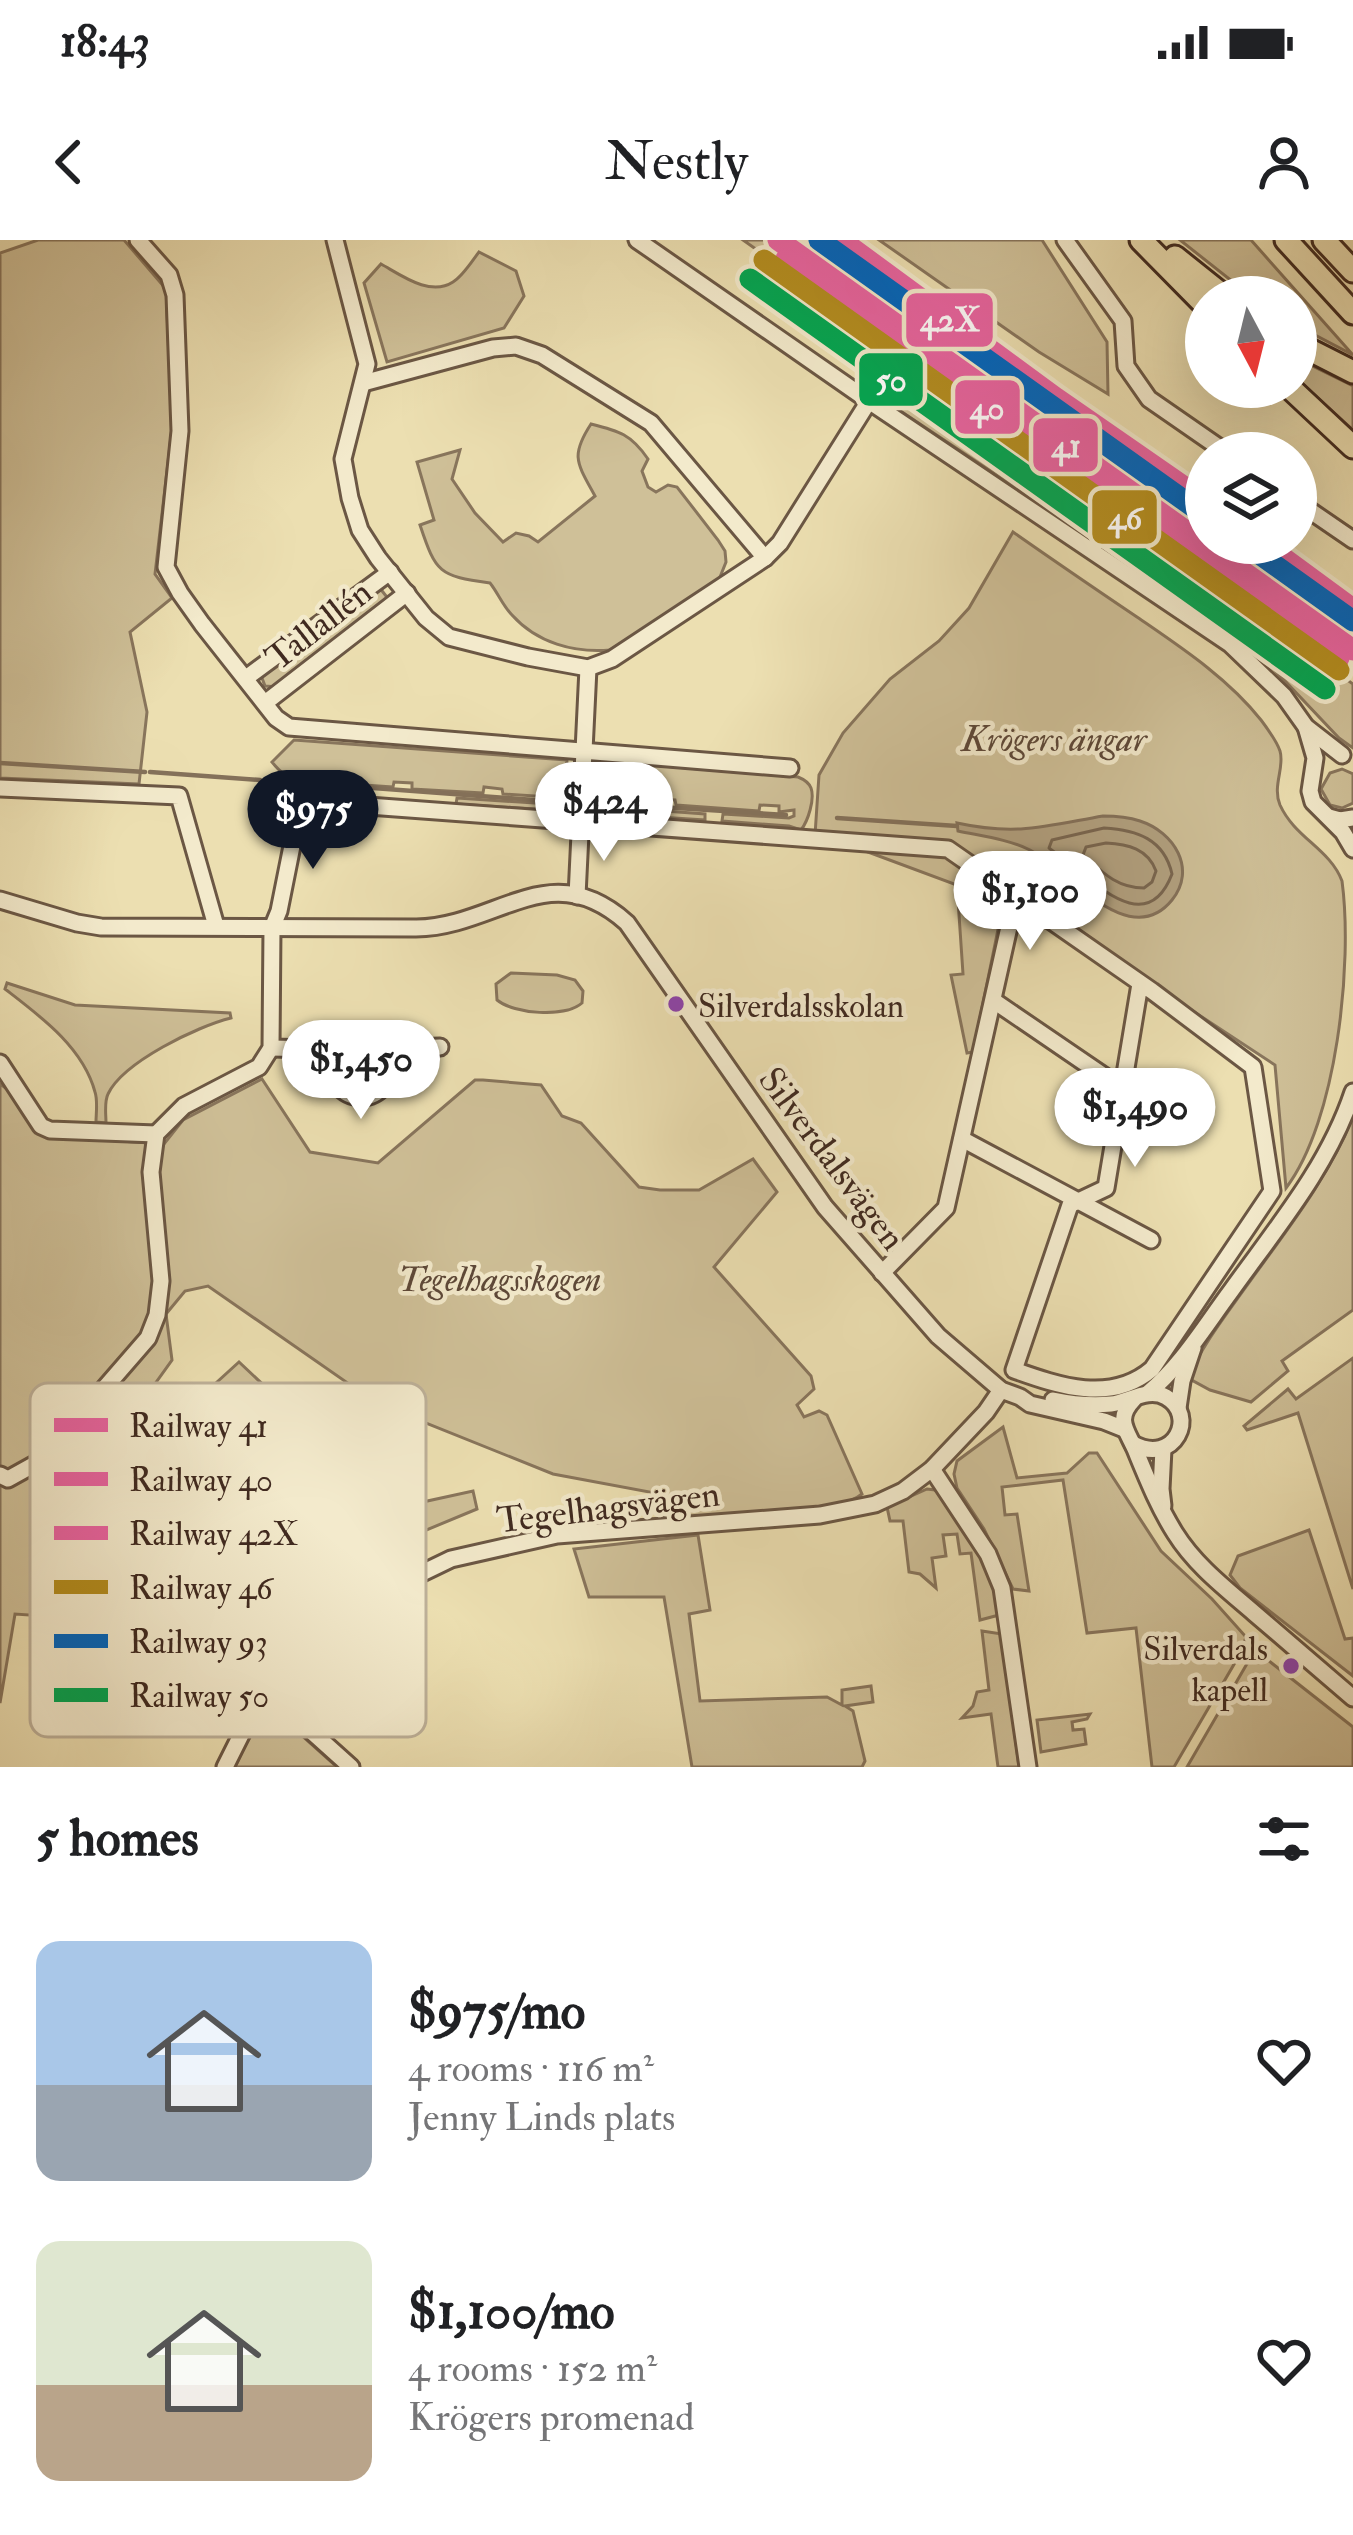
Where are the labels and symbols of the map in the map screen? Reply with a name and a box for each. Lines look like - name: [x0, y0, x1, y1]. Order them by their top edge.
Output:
- north arrow: [1185, 276, 1317, 408]
- line badge: 42X: [904, 291, 995, 349]
- text: 42X: [919, 300, 980, 341]
- line badge: 50: [857, 351, 925, 408]
- text: 50: [875, 360, 907, 401]
- line badge: 40: [953, 378, 1022, 436]
- text: 40: [969, 388, 1004, 429]
- line badge: 41: [1031, 416, 1100, 474]
- text: 41: [1050, 426, 1081, 467]
- line badge: 46: [1090, 488, 1159, 546]
- text: 46: [1107, 498, 1145, 539]
- street label: Tallallén: [257, 570, 381, 681]
- park label: Krögers ängar: [960, 717, 1148, 762]
- pin: $424: [533, 762, 675, 864]
- pin: $975: [242, 770, 384, 872]
- pin: $1,100: [932, 851, 1128, 953]
- place label: Silverdalsskolan: [698, 986, 904, 1027]
- marker: Silverdalsskolan: [665, 993, 687, 1015]
- pin: $1,450: [263, 1020, 459, 1122]
- street label: Silverdalsvägen: [748, 1058, 915, 1259]
- pin: $1,490: [1037, 1068, 1233, 1170]
- park label: Tegelhagsskogen: [398, 1257, 602, 1302]
- legend: [30, 1383, 426, 1737]
- text: Railway 41: [129, 1406, 268, 1447]
- text: Railway 40: [129, 1460, 273, 1501]
- street label: Tegelhagsvägen: [494, 1471, 722, 1543]
- text: Railway 42X: [129, 1514, 298, 1555]
- text: Railway 46: [129, 1568, 275, 1609]
- text: Railway 93: [129, 1622, 268, 1663]
- place label: Silverdals kapell: [1143, 1629, 1269, 1712]
- marker: Silverdals kapell: [1280, 1655, 1302, 1677]
- text: Railway 50: [129, 1676, 269, 1717]

